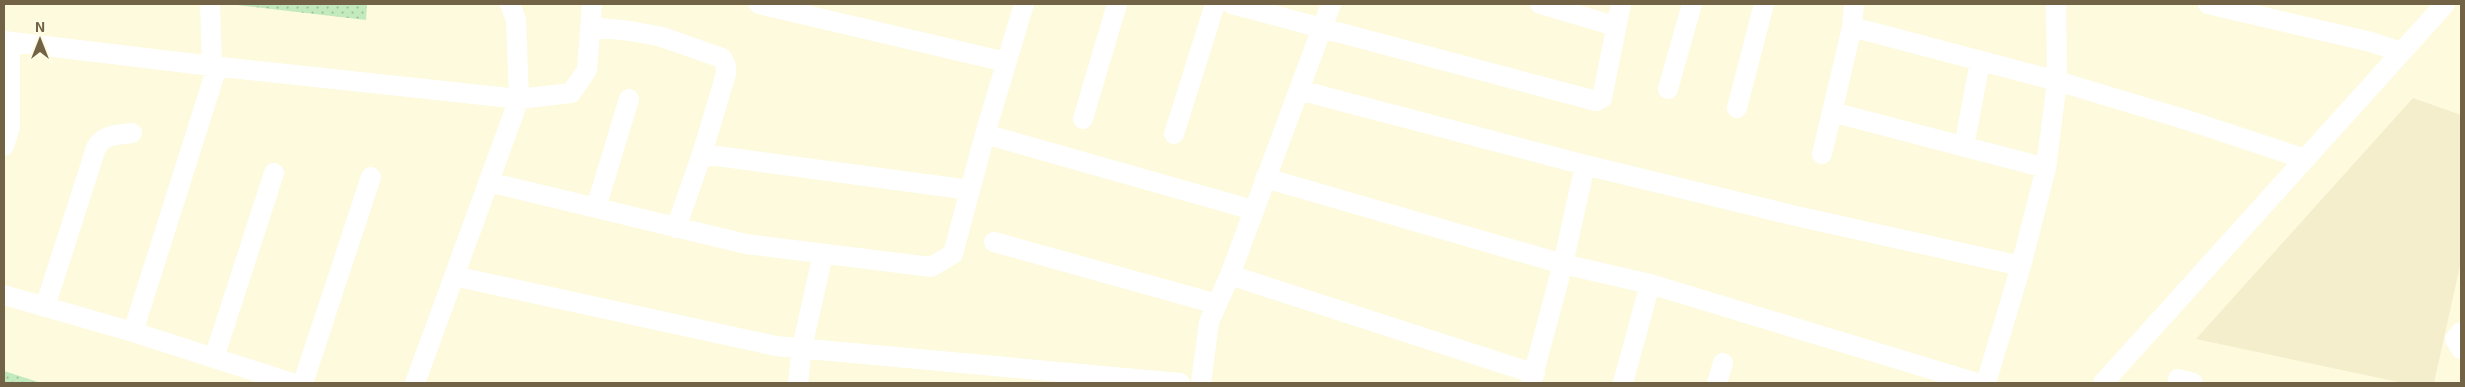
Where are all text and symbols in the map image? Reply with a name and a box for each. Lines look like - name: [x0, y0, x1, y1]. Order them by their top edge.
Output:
- north arrow: [15, 15, 65, 65]
- text: N: [35, 18, 45, 35]

